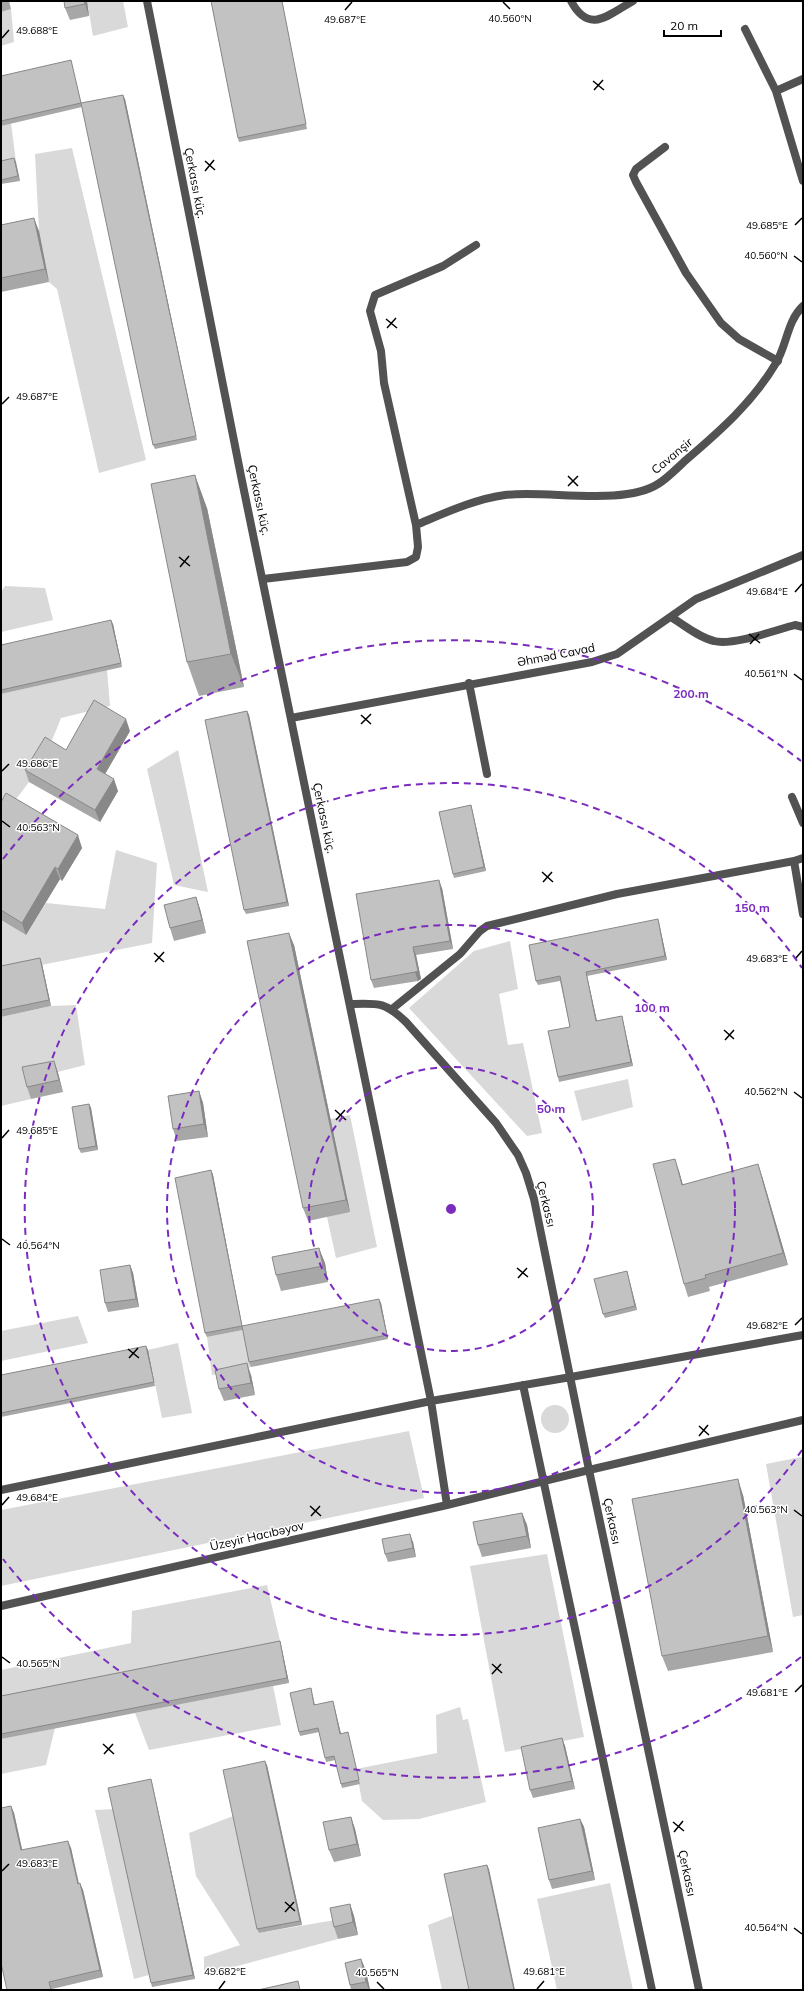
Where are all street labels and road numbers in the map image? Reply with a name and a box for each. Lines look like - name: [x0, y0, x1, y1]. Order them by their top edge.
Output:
- street label: Çerkassı küç.: [181, 146, 210, 220]
- street label: Cavanşir: [648, 434, 696, 477]
- street label: Çerkassı küç.: [245, 463, 274, 537]
- street label: Əhməd Cavad: [516, 640, 596, 669]
- street label: Çerkassı küç.: [310, 781, 339, 855]
- street label: Çerkassı: [534, 1179, 559, 1228]
- street label: Çerkassı: [600, 1496, 625, 1545]
- street label: Üzeyir Hacıbəyov: [208, 1517, 306, 1554]
- street label: Çerkassı: [675, 1848, 700, 1897]

